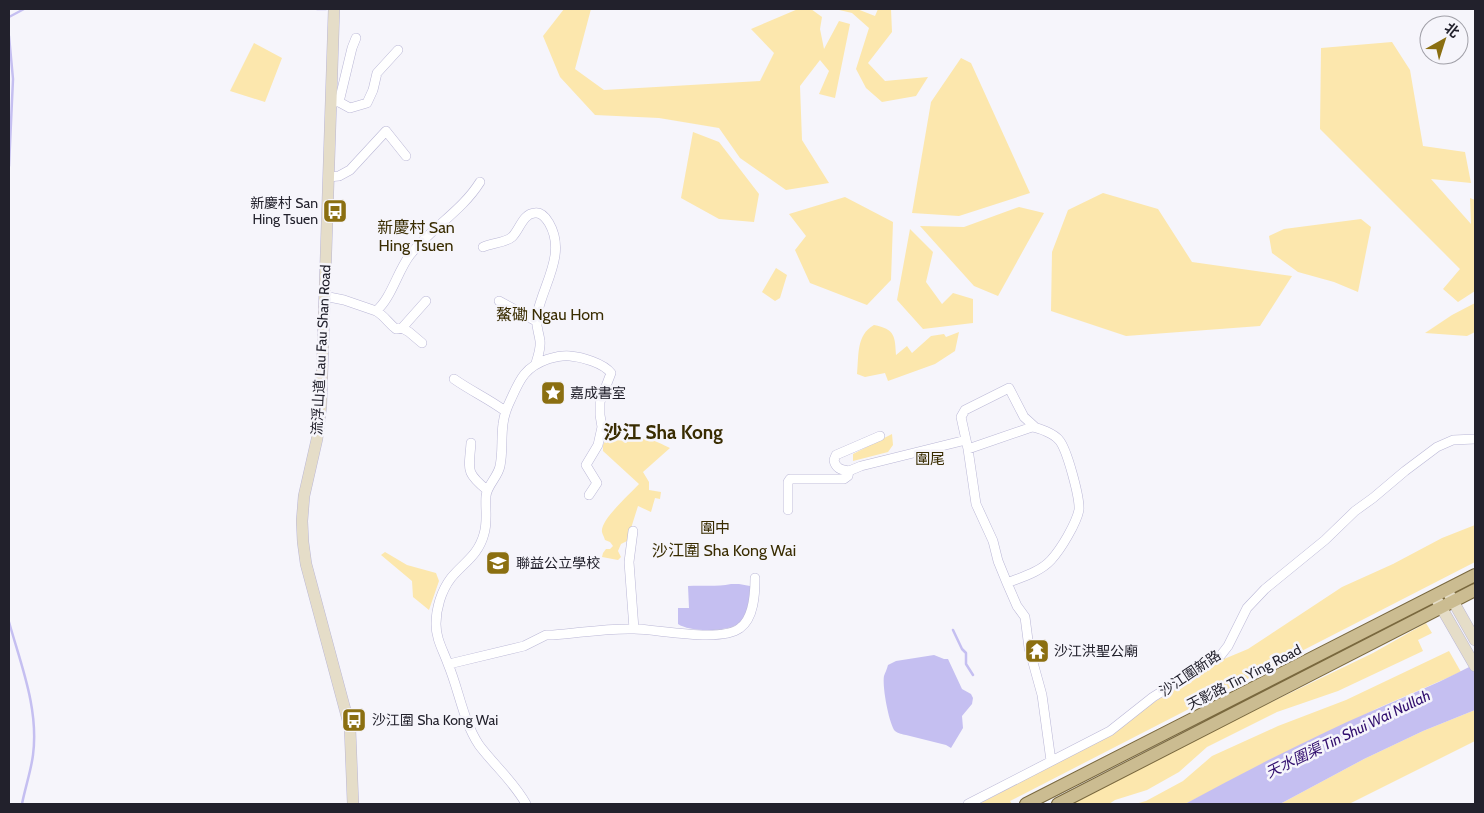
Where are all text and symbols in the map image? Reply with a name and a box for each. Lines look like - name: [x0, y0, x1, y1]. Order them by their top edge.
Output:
- north arrow: [1419, 15, 1469, 65]
- text: 北: [1441, 18, 1463, 41]
- place label: 新慶村 San Hing Tsuen: [250, 194, 318, 228]
- bus stop icon: 新慶村 San Hing Tsuen: [322, 198, 348, 224]
- district label: 新慶村 San Hing Tsuen: [377, 218, 455, 255]
- street label: 流浮山道 Lau Fau Shan Road: [308, 264, 334, 436]
- district label: 鰲磡 Ngau Hom: [496, 305, 604, 324]
- place icon: 嘉成書室: [540, 380, 566, 406]
- place label: 嘉成書室: [570, 384, 626, 402]
- district label: 沙江 Sha Kong: [603, 421, 723, 444]
- district label: 圍尾: [915, 450, 945, 468]
- district label: 圍中: [700, 519, 730, 537]
- district label: 沙江圍 Sha Kong Wai: [652, 541, 796, 560]
- school or university icon: 聯益公立學校: [485, 550, 511, 576]
- place label: 聯益公立學校: [516, 554, 600, 572]
- temple icon: 沙江洪聖公廟: [1024, 638, 1050, 664]
- street label: 天影路 Tin Ying Road: [1184, 640, 1304, 714]
- place label: 沙江洪聖公廟: [1054, 642, 1138, 660]
- street label: 沙江圍新路: [1156, 646, 1224, 700]
- water label: 天水圍渠 Tin Shui Wai Nullah: [1263, 686, 1433, 782]
- bus stop icon: 沙江圍 Sha Kong Wai: [341, 707, 367, 733]
- place label: 沙江圍 Sha Kong Wai: [372, 711, 498, 729]

